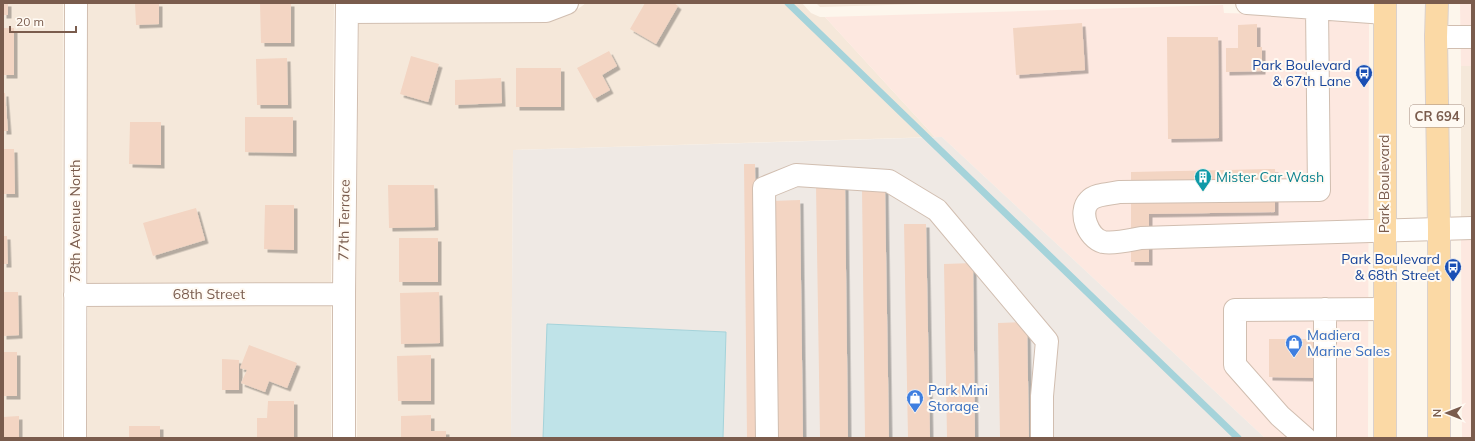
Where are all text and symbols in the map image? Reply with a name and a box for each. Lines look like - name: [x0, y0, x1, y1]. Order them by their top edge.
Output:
- scale bar: [10, 8, 76, 34]
- text: 20 m: [16, 14, 44, 29]
- place label: Park Boulevard & 67th Lane: [1252, 56, 1351, 90]
- bus stop icon: Park Boulevard & 67th Lane: [1354, 63, 1374, 88]
- road number: CR 694: [1410, 105, 1464, 127]
- street label: Park Boulevard: [1375, 135, 1393, 233]
- street label: 78th Avenue North: [66, 160, 84, 283]
- building icon: Mister Car Wash: [1193, 167, 1213, 192]
- place label: Mister Car Wash: [1216, 168, 1324, 186]
- street label: 77th Terrace: [334, 179, 354, 261]
- place label: Park Boulevard & 68th Street: [1341, 250, 1440, 284]
- bus stop icon: Park Boulevard & 68th Street: [1443, 257, 1463, 282]
- street label: 68th Street: [173, 285, 245, 303]
- place label: Madiera Marine Sales: [1307, 326, 1390, 360]
- shop icon: Madiera Marine Sales: [1284, 333, 1304, 358]
- place label: Park Mini Storage: [928, 381, 988, 415]
- shop icon: Park Mini Storage: [905, 388, 925, 413]
- north arrow: [1427, 393, 1467, 433]
- text: N: [1430, 409, 1444, 417]

